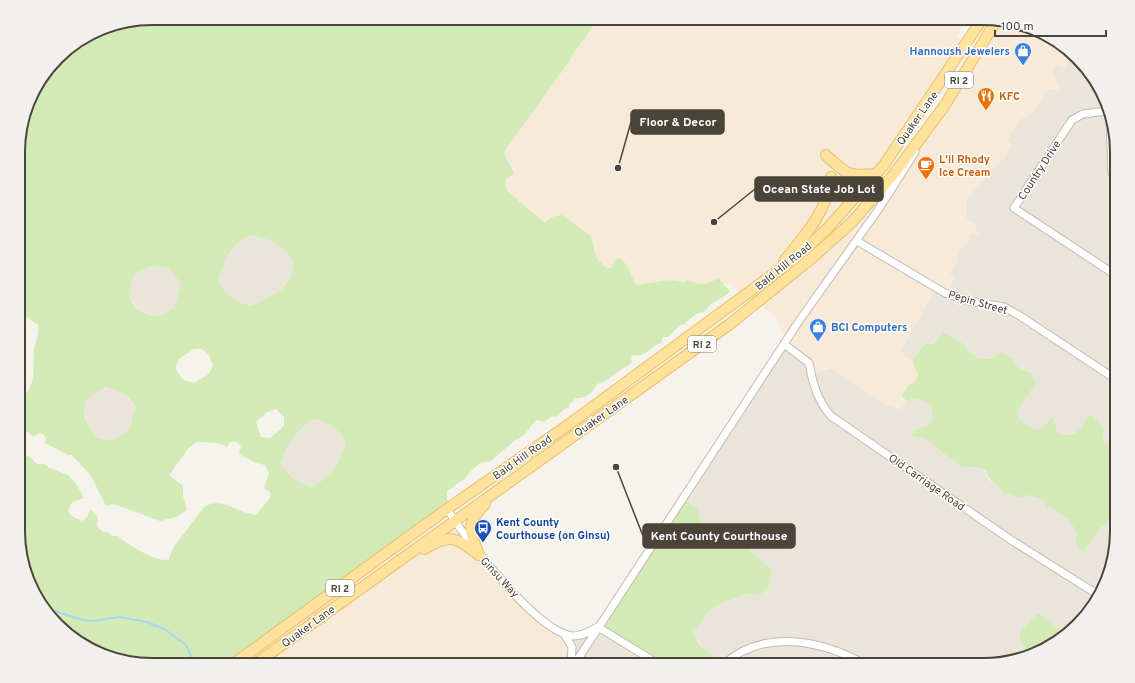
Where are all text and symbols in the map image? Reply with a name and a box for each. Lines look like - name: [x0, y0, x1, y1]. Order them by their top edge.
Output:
- scale bar: [995, 12, 1106, 38]
- text: 100 m: [1001, 19, 1034, 35]
- shop icon: Hannoush Jewelers: [1013, 41, 1033, 66]
- place label: Hannoush Jewelers: [910, 45, 1010, 59]
- road number: RI 2: [945, 72, 973, 88]
- restaurant icon: KFC: [976, 86, 996, 111]
- street label: Quaker Lane: [894, 89, 942, 148]
- place label: KFC: [999, 90, 1020, 104]
- callout: Floor & Decor: [631, 110, 724, 134]
- text: Floor & Decor: [640, 115, 716, 131]
- street label: Country Drive: [1015, 138, 1064, 203]
- place label: L'il Rhody Ice Cream: [939, 153, 990, 180]
- cafe icon: L'il Rhody Ice Cream: [916, 155, 936, 180]
- callout: Ocean State Job Lot: [755, 177, 883, 201]
- text: Ocean State Job Lot: [763, 182, 876, 198]
- street label: Bald Hill Road: [752, 240, 815, 294]
- street label: Pepin Street: [946, 288, 1009, 318]
- shop icon: BCI Computers: [808, 317, 828, 342]
- place label: BCI Computers: [831, 321, 907, 335]
- road number: RI 2: [688, 336, 716, 352]
- street label: Quaker Lane: [572, 393, 631, 441]
- street label: Bald Hill Road: [490, 432, 555, 483]
- street label: Old Carriage Road: [886, 451, 967, 514]
- place label: Kent County Courthouse (on Ginsu): [496, 516, 610, 543]
- bus stop icon: Kent County Courthouse (on Ginsu): [473, 518, 493, 543]
- callout: Kent County Courthouse: [643, 524, 795, 548]
- text: Kent County Courthouse: [651, 529, 788, 545]
- street label: Ginsu Way: [477, 554, 522, 601]
- road number: RI 2: [326, 580, 354, 596]
- street label: Quaker Lane: [279, 603, 338, 651]

